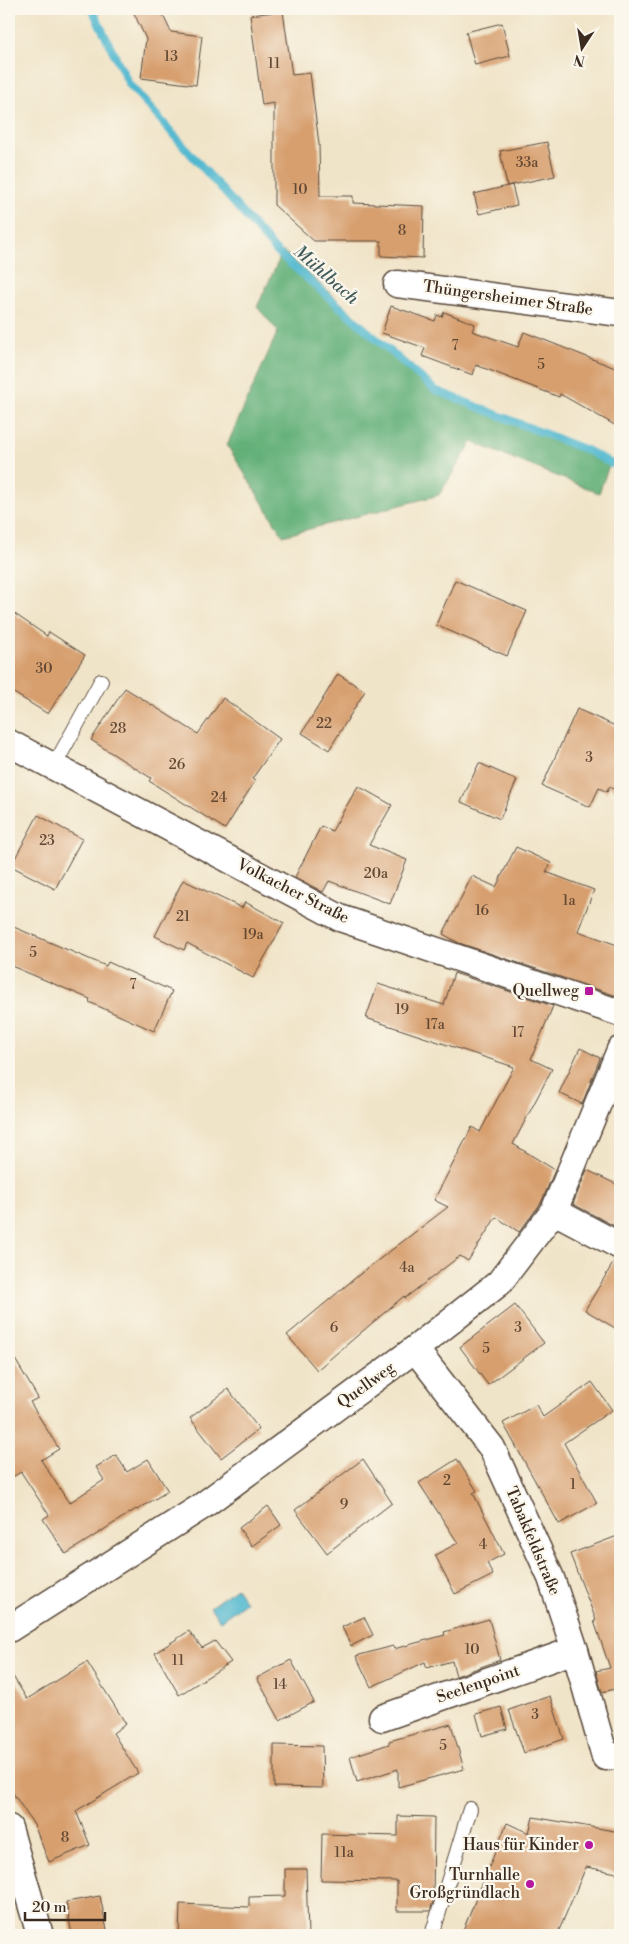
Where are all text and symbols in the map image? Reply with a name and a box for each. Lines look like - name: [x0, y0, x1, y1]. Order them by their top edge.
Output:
- north arrow: [556, 22, 606, 72]
- house number: 13: [164, 48, 178, 66]
- text: N: [572, 50, 587, 70]
- house number: 11: [268, 55, 280, 73]
- house number: 33a: [516, 154, 539, 172]
- house number: 10: [293, 181, 307, 199]
- house number: 8: [398, 222, 406, 240]
- water label: Mühlbach: [288, 240, 364, 310]
- street label: Thüngersheimer Straße: [422, 276, 594, 320]
- house number: 7: [451, 337, 459, 355]
- house number: 5: [537, 356, 545, 374]
- house number: 30: [35, 660, 53, 678]
- house number: 22: [316, 715, 332, 733]
- house number: 28: [110, 720, 126, 738]
- house number: 3: [585, 749, 593, 767]
- house number: 26: [169, 756, 186, 774]
- house number: 24: [211, 789, 227, 807]
- house number: 23: [39, 832, 55, 850]
- street label: Volkacher Straße: [233, 854, 352, 928]
- house number: 20a: [364, 865, 389, 883]
- house number: 1a: [562, 892, 576, 910]
- house number: 16: [475, 902, 490, 920]
- house number: 21: [176, 908, 190, 926]
- house number: 19a: [242, 926, 264, 944]
- house number: 5: [29, 944, 37, 962]
- house number: 7: [129, 976, 137, 994]
- place label: Quellweg: [513, 981, 580, 1001]
- marker: Quellweg: [583, 985, 595, 997]
- house number: 19: [395, 1001, 409, 1019]
- house number: 17a: [425, 1016, 446, 1034]
- house number: 17: [512, 1024, 524, 1042]
- house number: 4a: [399, 1259, 416, 1277]
- house number: 6: [330, 1319, 339, 1337]
- house number: 3: [514, 1319, 522, 1337]
- house number: 5: [482, 1340, 490, 1358]
- street label: Quellweg: [333, 1357, 399, 1413]
- house number: 2: [443, 1472, 451, 1490]
- house number: 1: [570, 1476, 576, 1494]
- street label: Tabakfeldstraße: [501, 1484, 565, 1598]
- house number: 9: [340, 1496, 348, 1514]
- house number: 4: [479, 1536, 487, 1554]
- house number: 10: [465, 1641, 479, 1659]
- house number: 11: [172, 1652, 184, 1670]
- street label: Seelenpoint: [434, 1660, 522, 1708]
- house number: 14: [273, 1676, 287, 1694]
- house number: 3: [531, 1706, 539, 1724]
- house number: 5: [439, 1737, 447, 1755]
- house number: 8: [61, 1829, 69, 1847]
- place label: Haus für Kinder: [463, 1835, 579, 1855]
- marker: Haus für Kinder: [583, 1839, 595, 1851]
- house number: 11a: [334, 1844, 355, 1862]
- place label: Turnhalle Großgründlach: [409, 1865, 520, 1903]
- marker: Turnhalle Großgründlach: [524, 1878, 536, 1890]
- scale bar: [25, 1889, 105, 1921]
- text: 20 m: [32, 1898, 67, 1917]

